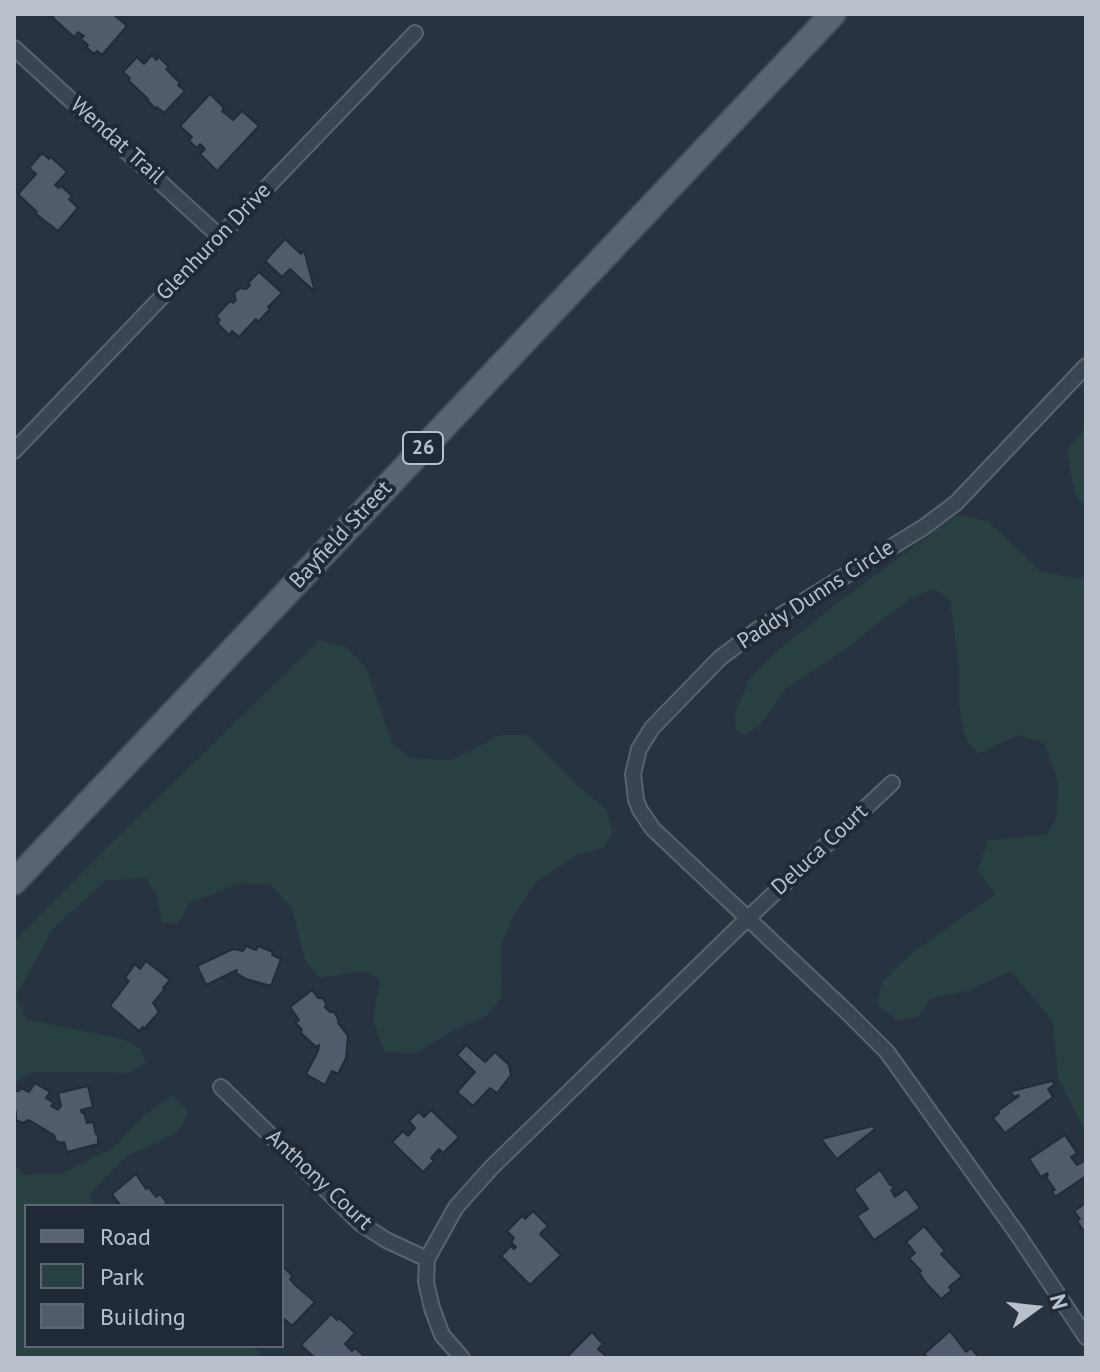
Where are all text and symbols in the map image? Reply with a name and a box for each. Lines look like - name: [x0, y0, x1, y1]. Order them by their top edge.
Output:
- street label: Wendat Trail: [65, 92, 169, 190]
- street label: Glenhuron Drive: [151, 178, 277, 306]
- road number: 26: [403, 432, 443, 464]
- street label: Bayfield Street: [284, 476, 398, 594]
- street label: Paddy Dunns Circle: [733, 535, 899, 655]
- street label: Deluca Court: [767, 799, 873, 901]
- street label: Anthony Court: [260, 1124, 378, 1236]
- legend: [24, 1204, 284, 1348]
- text: Road: [100, 1221, 151, 1252]
- text: Park: [100, 1261, 144, 1292]
- north arrow: [996, 1268, 1076, 1348]
- text: N: [1044, 1291, 1075, 1312]
- text: Building: [100, 1301, 186, 1332]

